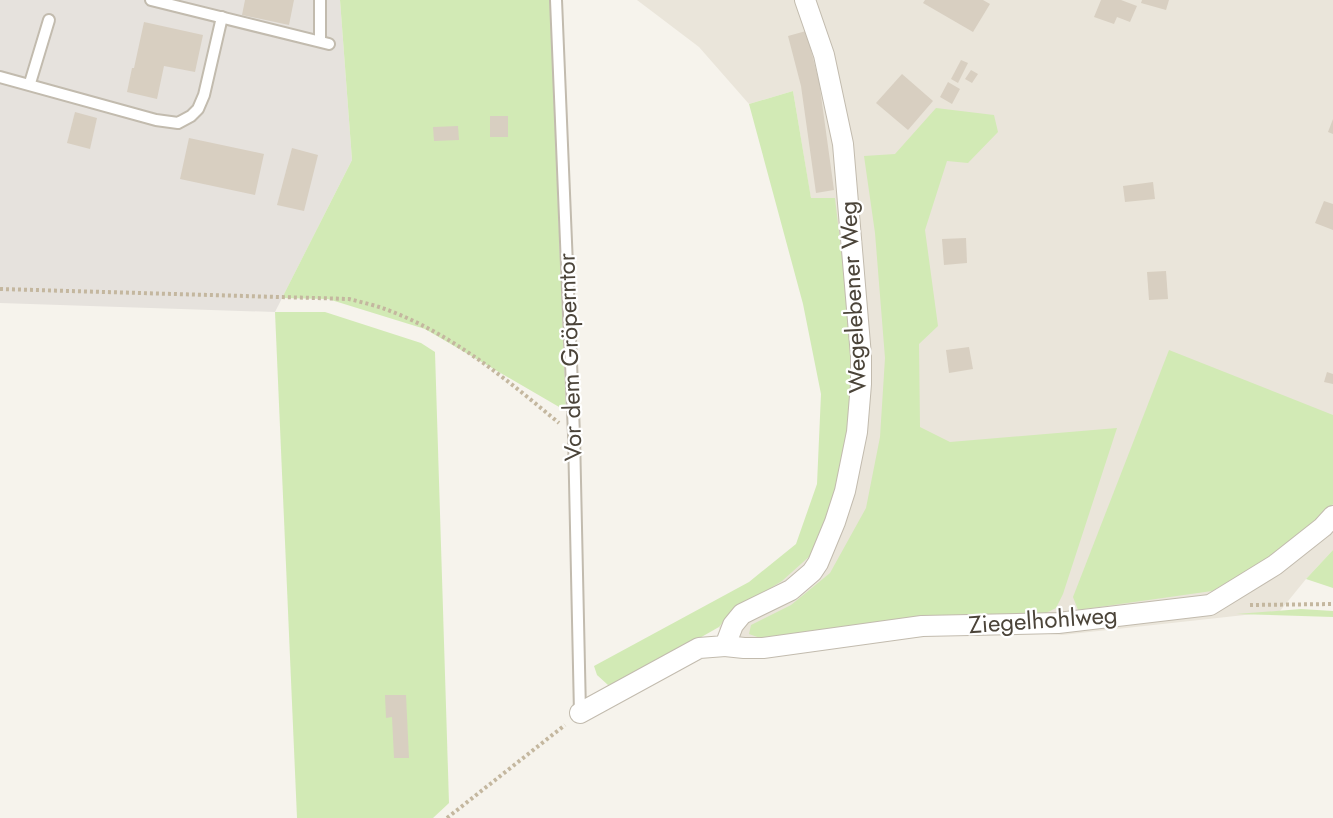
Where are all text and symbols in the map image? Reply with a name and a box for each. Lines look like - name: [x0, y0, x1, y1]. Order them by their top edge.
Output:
- street label: Wegelebener Weg: [830, 200, 875, 394]
- street label: Vor dem Gröperntor: [548, 252, 591, 462]
- street label: Ziegelhohlweg: [967, 597, 1119, 642]

